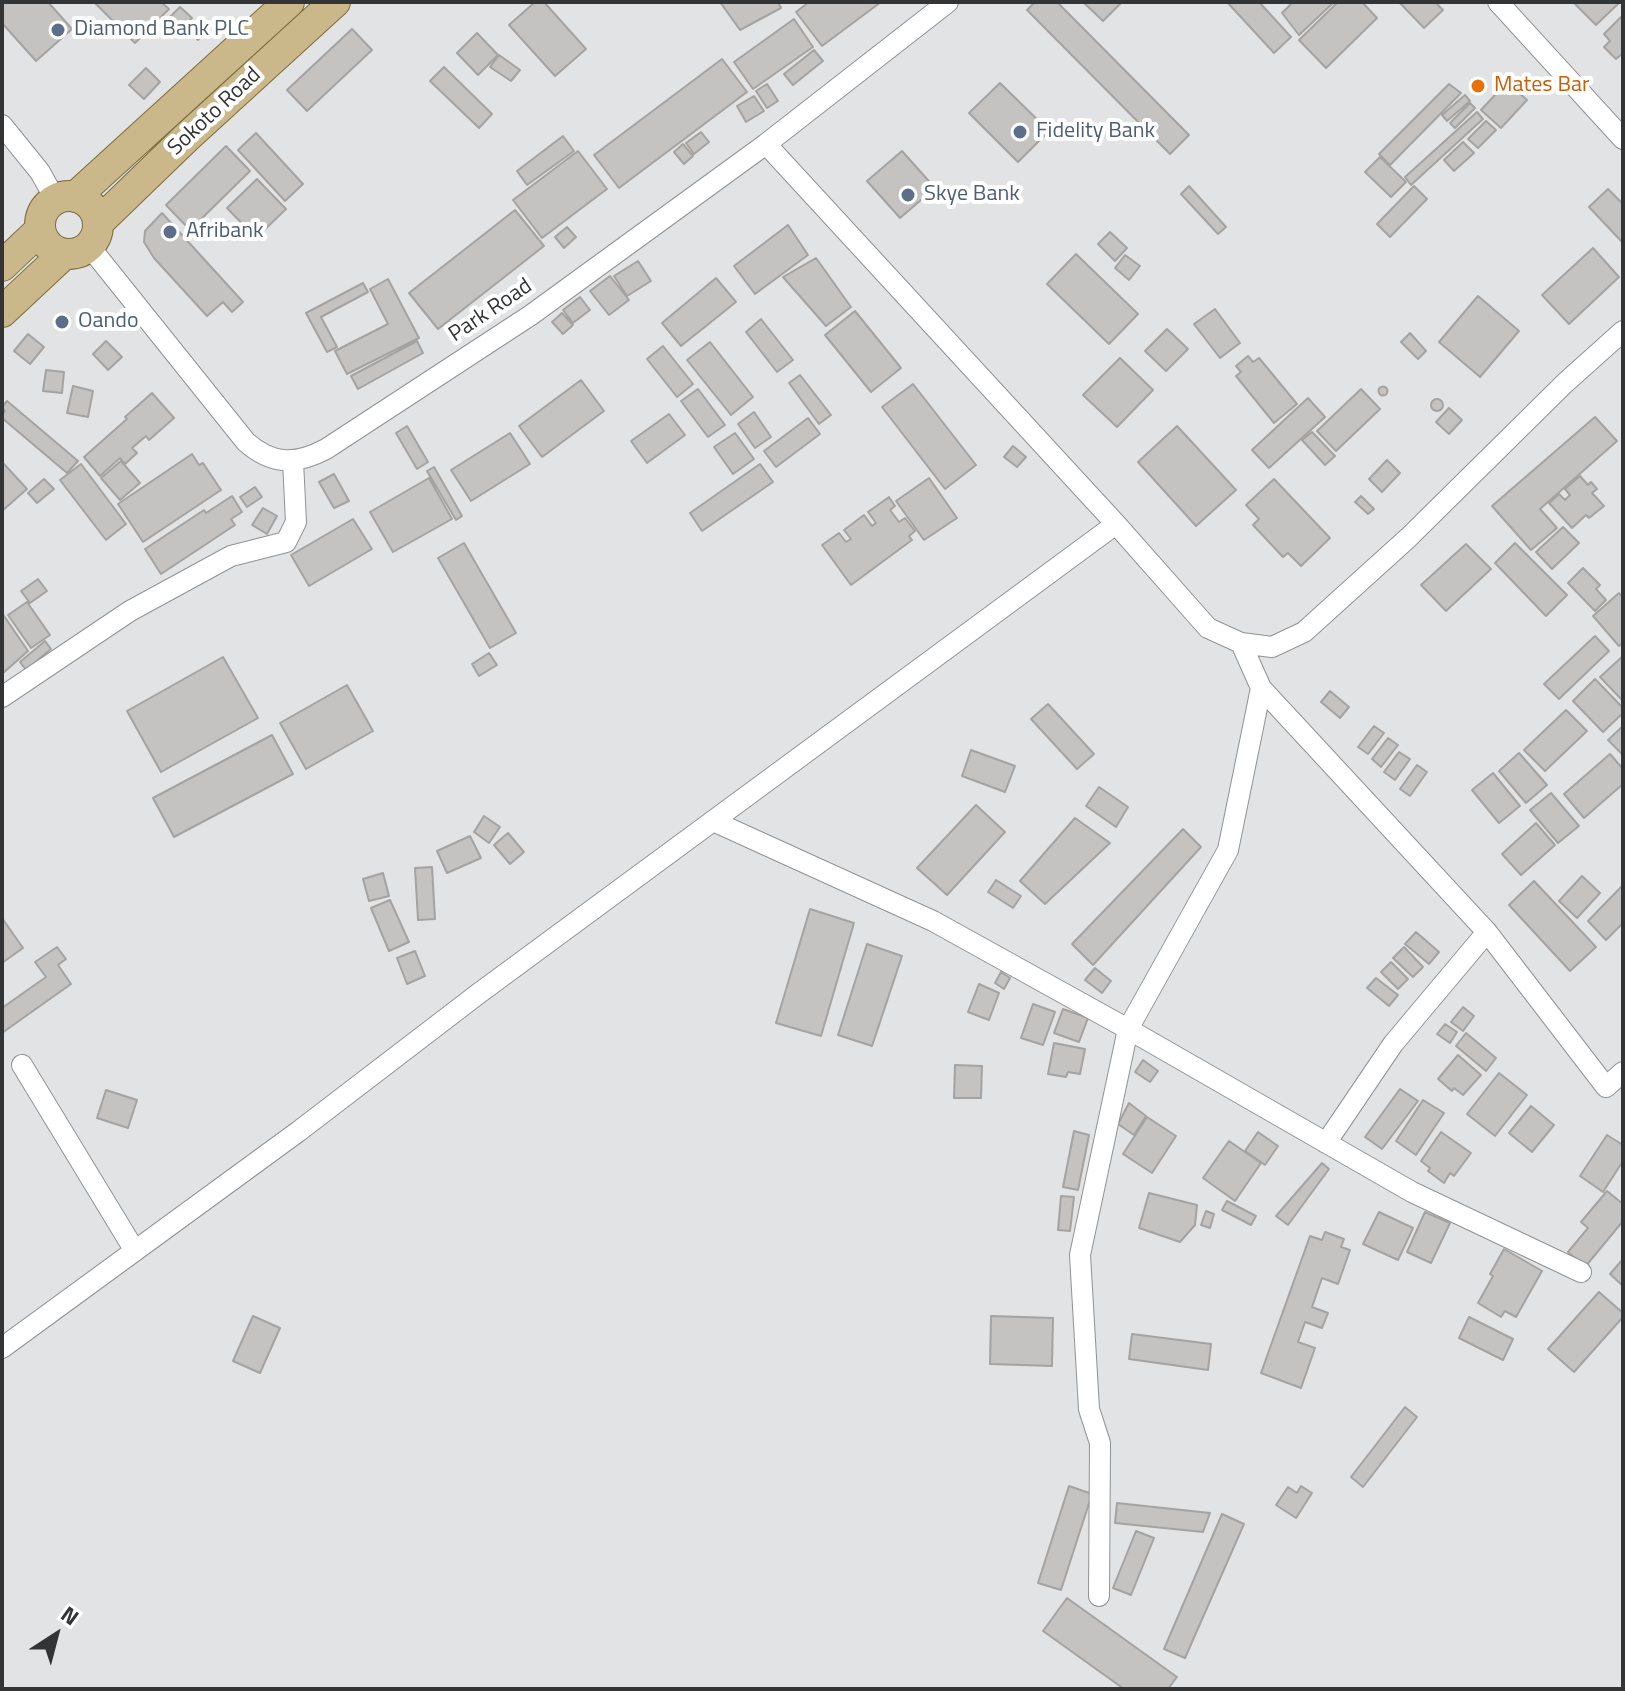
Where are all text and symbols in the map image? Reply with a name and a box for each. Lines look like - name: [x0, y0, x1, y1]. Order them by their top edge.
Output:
- place label: Diamond Bank PLC: [74, 17, 249, 43]
- marker: Diamond Bank PLC: [49, 21, 67, 39]
- street label: Sokoto Road: [163, 62, 267, 162]
- place label: Mates Bar: [1494, 73, 1590, 99]
- marker: Mates Bar: [1469, 77, 1487, 95]
- place label: Fidelity Bank: [1036, 119, 1155, 145]
- marker: Fidelity Bank: [1011, 123, 1029, 141]
- place label: Skye Bank: [924, 182, 1020, 208]
- marker: Skye Bank: [899, 186, 917, 204]
- place label: Afribank: [186, 219, 264, 245]
- marker: Afribank: [161, 223, 179, 241]
- street label: Park Road: [444, 274, 538, 348]
- place label: Oando: [78, 309, 139, 335]
- marker: Oando: [53, 313, 71, 331]
- north arrow: [16, 1595, 96, 1675]
- text: N: [54, 1597, 86, 1634]

